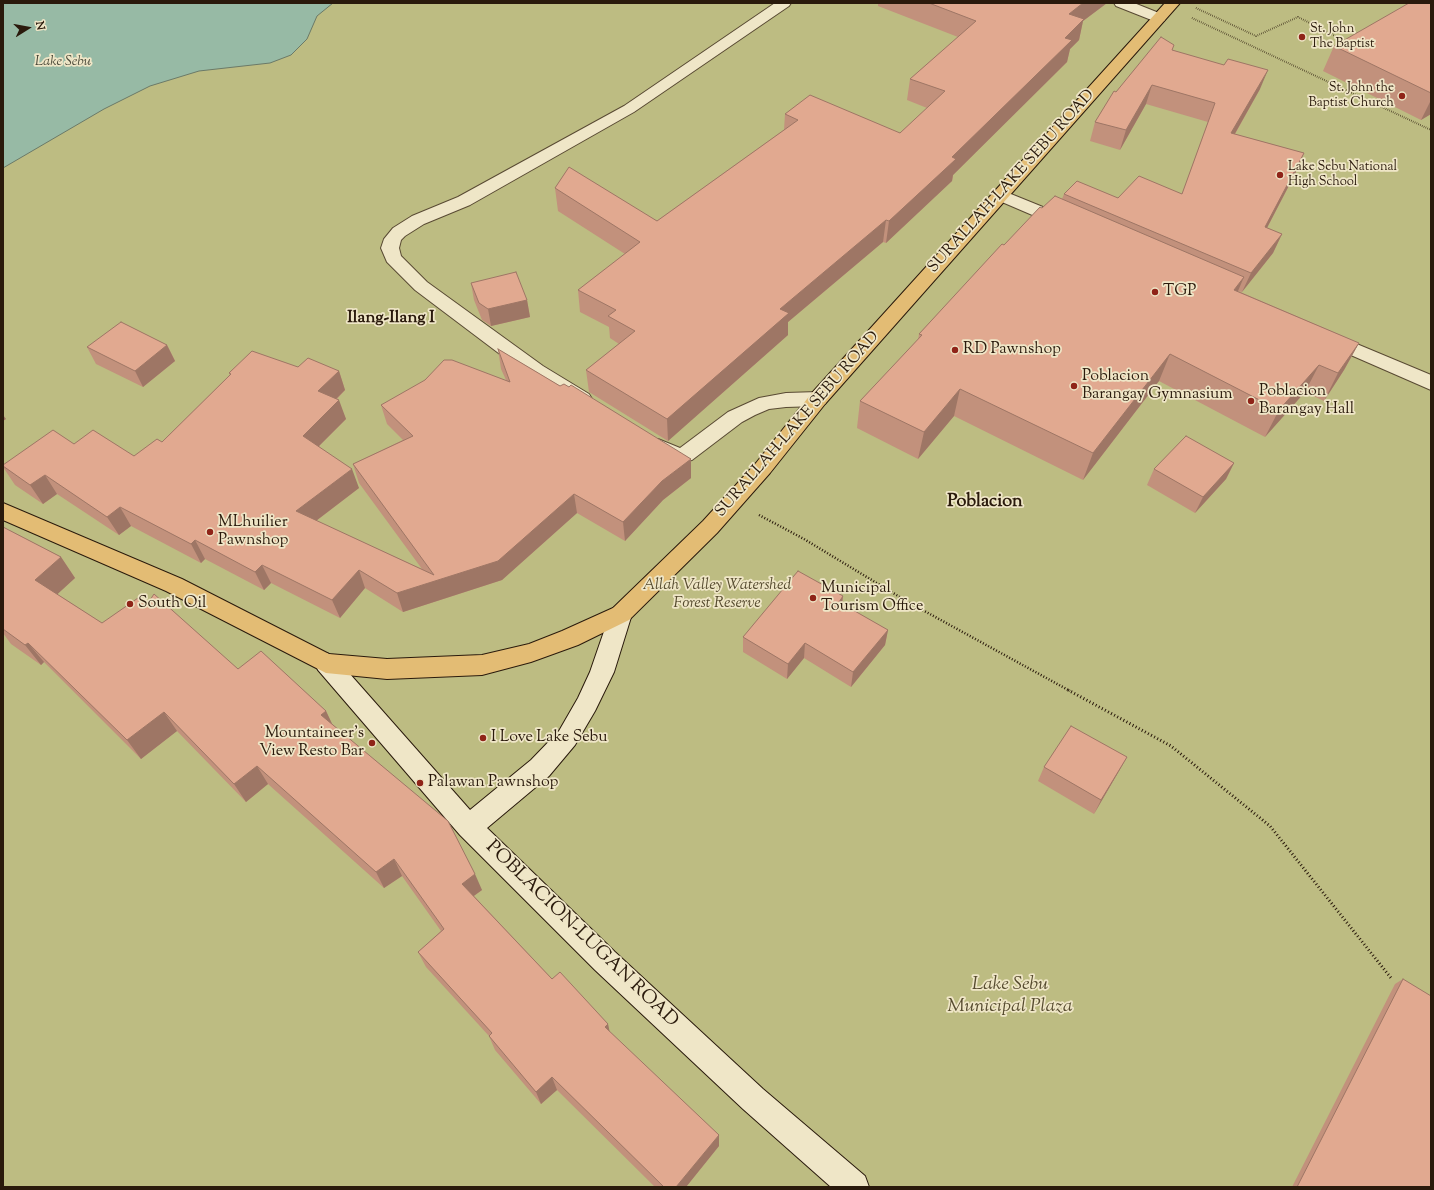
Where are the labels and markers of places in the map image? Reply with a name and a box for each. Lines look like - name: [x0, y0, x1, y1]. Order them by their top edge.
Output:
- place label: St. John The Baptist: [1310, 22, 1374, 53]
- marker: St. John The Baptist: [1297, 32, 1307, 42]
- place label: St. John the Baptist Church: [1309, 81, 1394, 112]
- marker: St. John the Baptist Church: [1397, 91, 1407, 101]
- place label: Lake Sebu National High School: [1288, 160, 1397, 191]
- marker: Lake Sebu National High School: [1275, 170, 1285, 180]
- place label: TGP: [1163, 282, 1196, 302]
- marker: TGP: [1150, 287, 1160, 297]
- place label: RD Pawnshop: [963, 340, 1061, 360]
- marker: RD Pawnshop: [950, 345, 960, 355]
- place label: Poblacion Barangay Gymnasium: [1082, 367, 1233, 405]
- marker: Poblacion Barangay Gymnasium: [1069, 381, 1079, 391]
- place label: Poblacion Barangay Hall: [1259, 382, 1354, 420]
- marker: Poblacion Barangay Hall: [1246, 396, 1256, 406]
- place label: MLhuilier Pawnshop: [218, 513, 288, 551]
- marker: MLhuilier Pawnshop: [205, 527, 215, 537]
- place label: Municipal Tourism Office: [821, 579, 923, 617]
- marker: Municipal Tourism Office: [808, 593, 818, 603]
- place label: South Oil: [138, 594, 206, 614]
- marker: South Oil: [125, 599, 135, 609]
- place label: Mountaineer's View Resto Bar: [259, 724, 364, 762]
- place label: I Love Lake Sebu: [491, 728, 607, 748]
- marker: I Love Lake Sebu: [478, 733, 488, 743]
- marker: Mountaineer's View Resto Bar: [367, 738, 377, 748]
- place label: Palawan Pawnshop: [428, 773, 558, 793]
- marker: Palawan Pawnshop: [415, 778, 425, 788]

